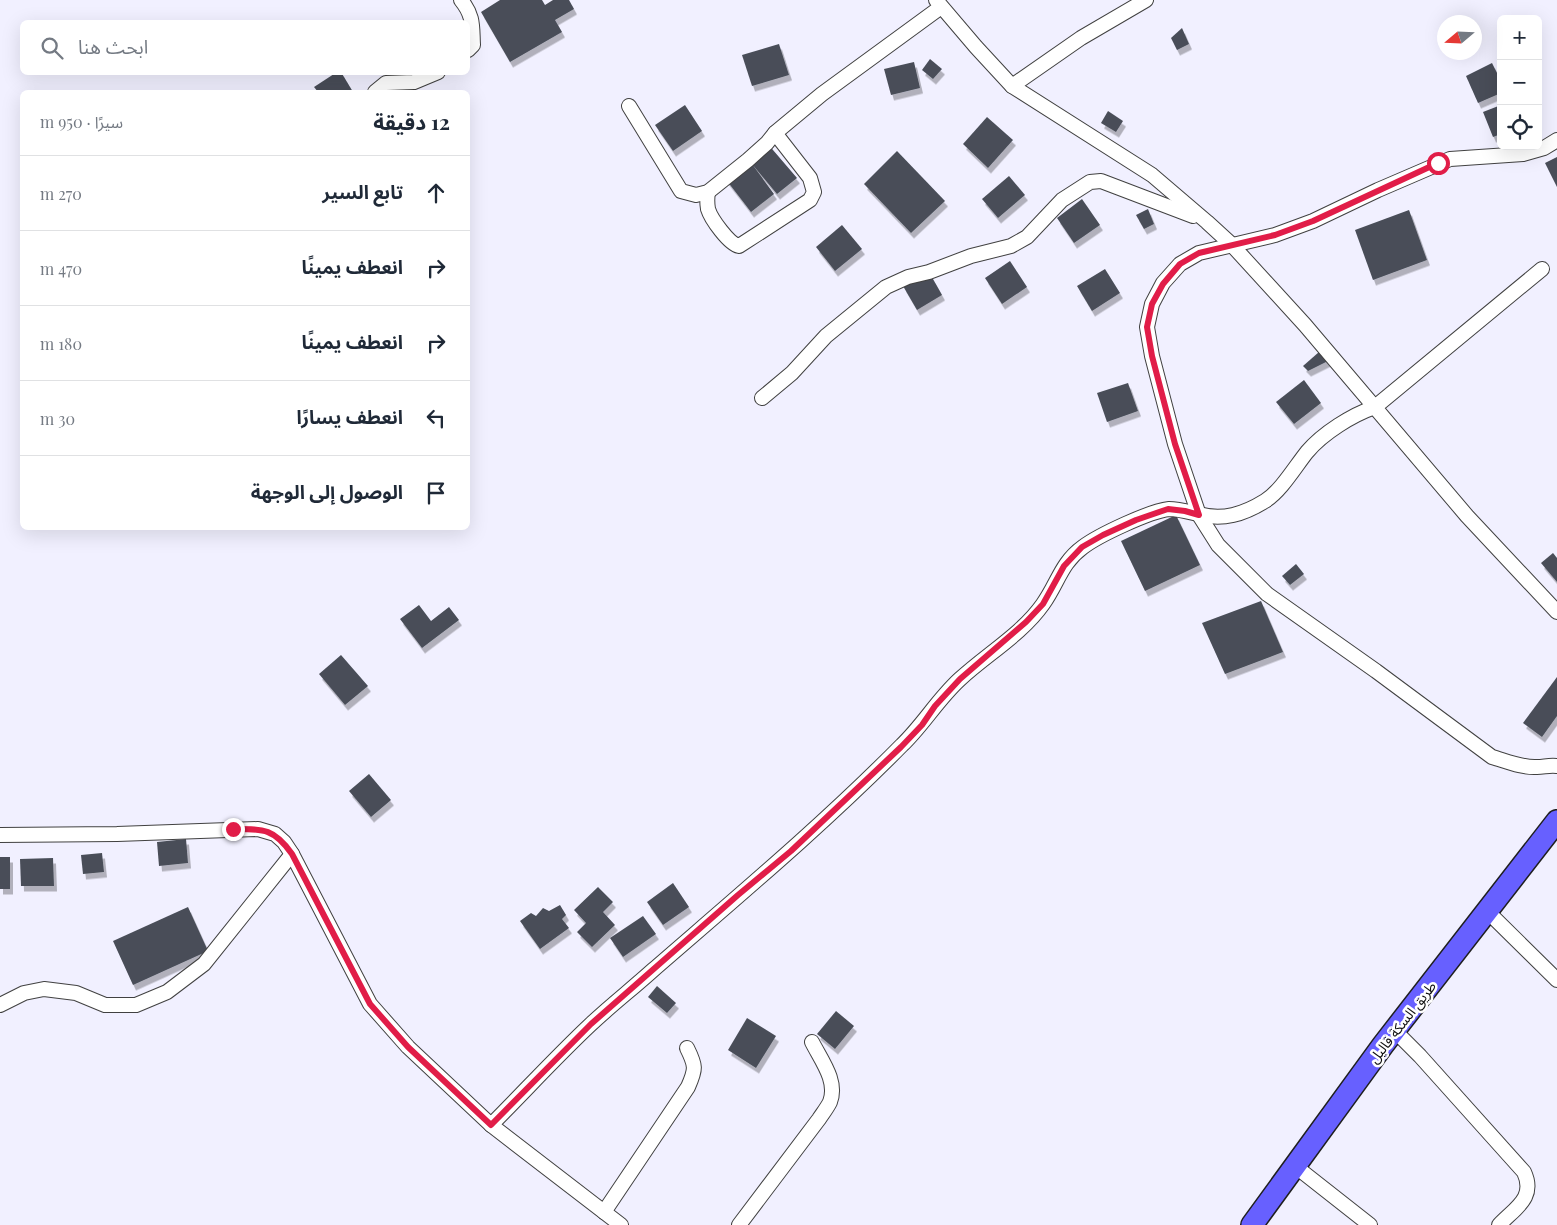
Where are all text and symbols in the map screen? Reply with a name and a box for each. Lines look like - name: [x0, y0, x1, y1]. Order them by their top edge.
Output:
- north arrow: [1437, 15, 1482, 60]
- map controls: [1497, 15, 1542, 150]
- button: +: [1497, 15, 1542, 60]
- search box: [20, 20, 470, 75]
- text: ابحث هنا: [78, 33, 148, 59]
- icon: search: [38, 34, 66, 62]
- button: −: [1497, 60, 1542, 105]
- button: locate: [1497, 105, 1542, 150]
- text: 12 دقيقة: [373, 107, 450, 135]
- text: سيرًا · 950 m: [40, 111, 123, 132]
- route start: [1427, 152, 1450, 175]
- text: تابع السير: [322, 178, 403, 204]
- icon: ahead: [422, 179, 450, 207]
- text: 270 m: [40, 183, 82, 204]
- text: انعطف يمينًا: [301, 253, 403, 279]
- icon: right: [422, 254, 450, 282]
- text: 470 m: [40, 258, 82, 279]
- text: انعطف يمينًا: [301, 328, 403, 354]
- icon: right: [422, 329, 450, 357]
- text: 180 m: [40, 333, 82, 354]
- text: انعطف يسارًا: [297, 403, 403, 429]
- icon: left: [422, 404, 450, 432]
- text: 30 m: [40, 408, 75, 429]
- text: الوصول إلى الوجهة: [251, 478, 403, 504]
- icon: arrive: [422, 479, 450, 507]
- route end: [222, 818, 245, 841]
- street label: طريق السكة قاليل: [1364, 977, 1441, 1068]

